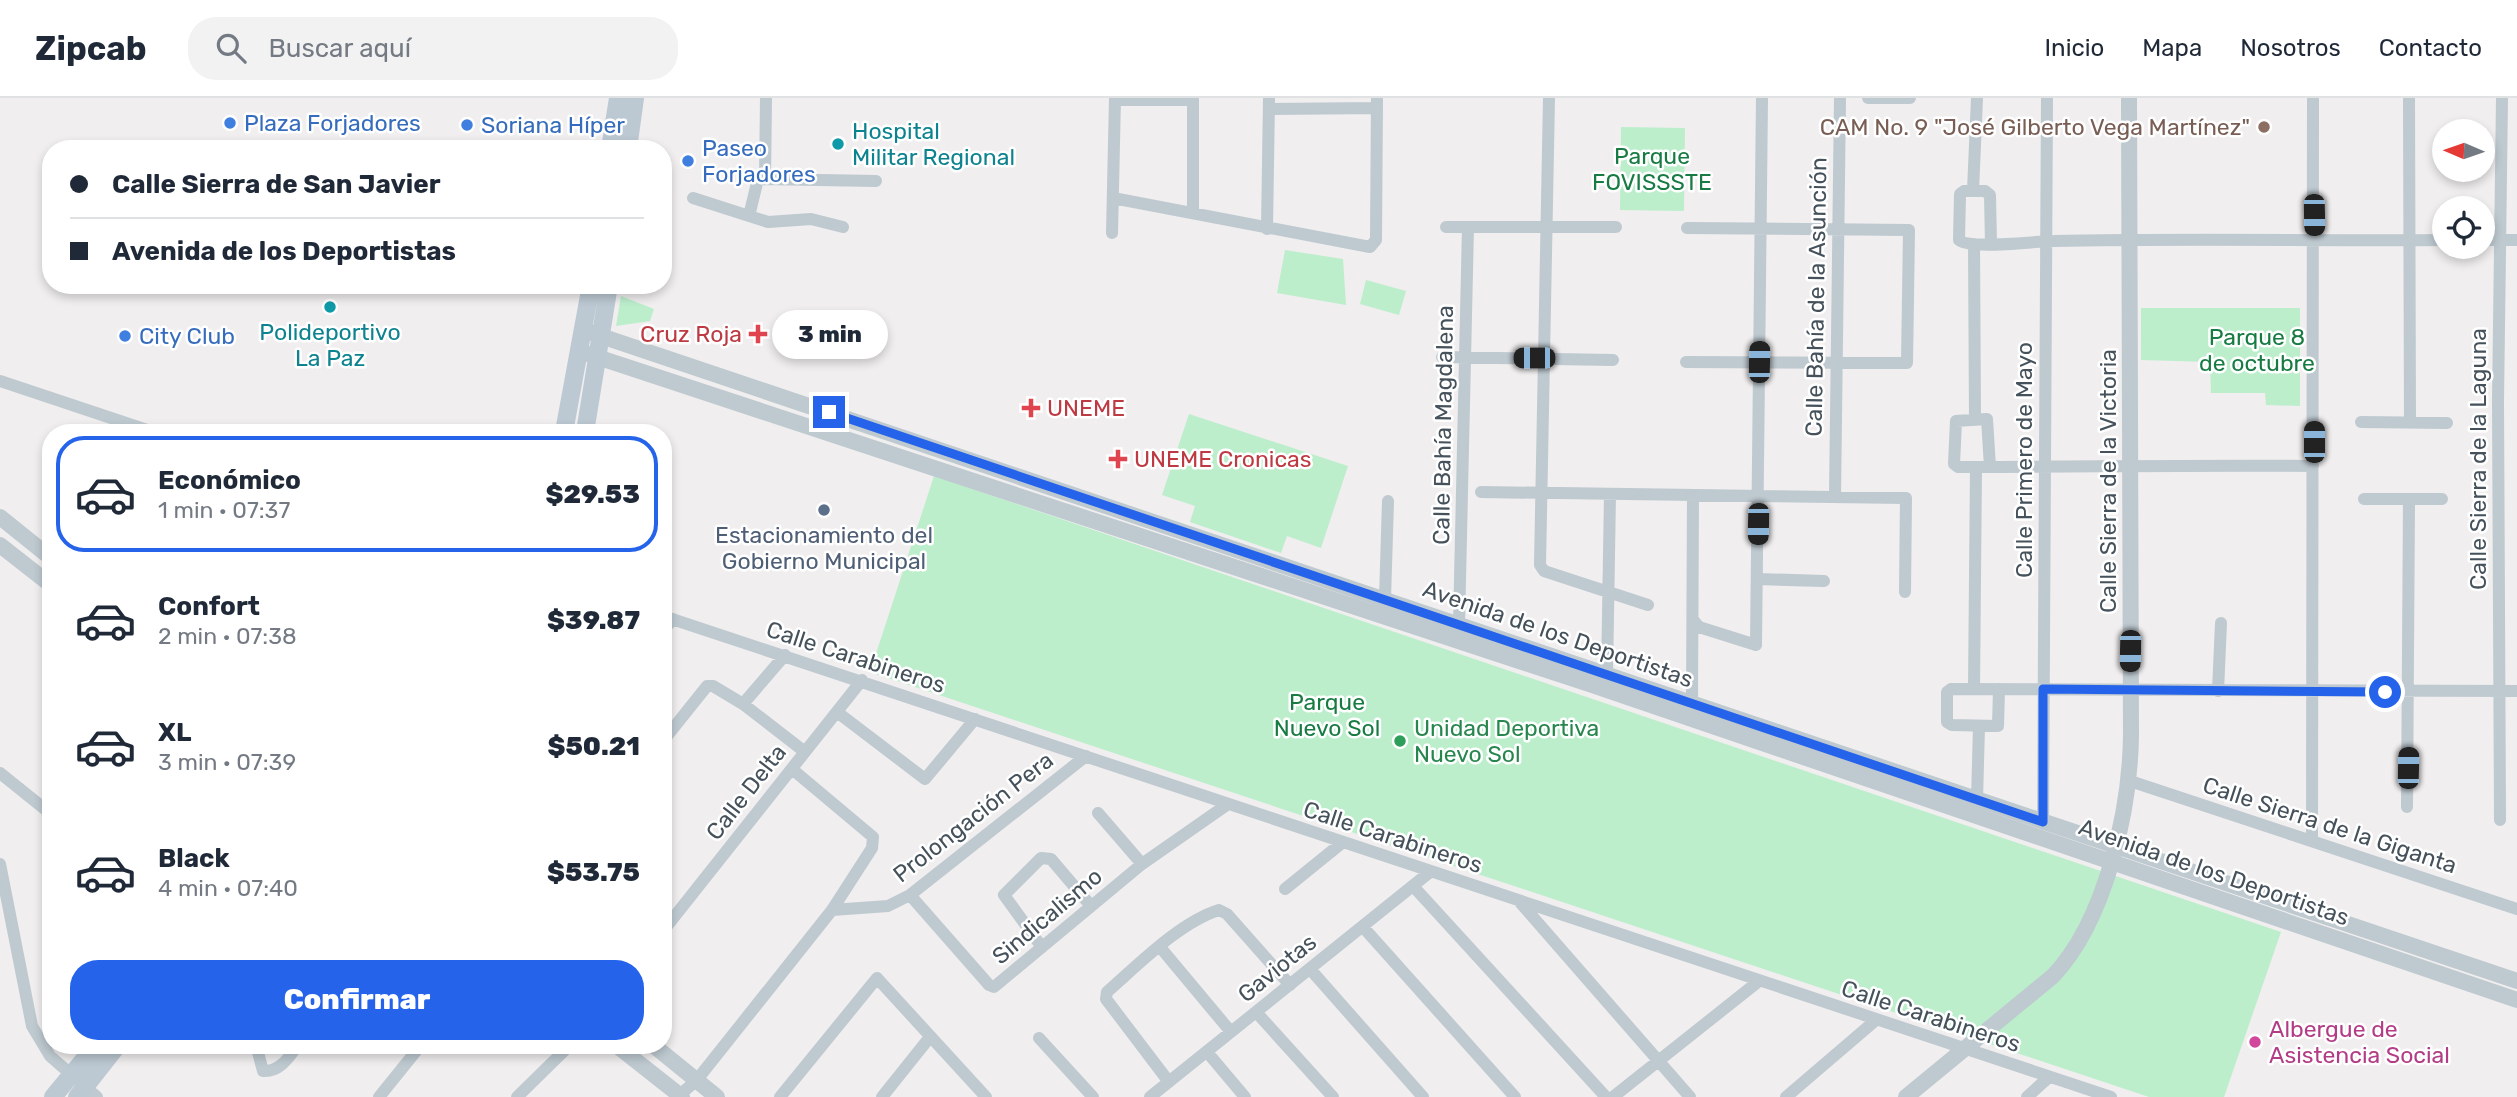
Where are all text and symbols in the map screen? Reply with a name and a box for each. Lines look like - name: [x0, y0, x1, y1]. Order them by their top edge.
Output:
- search box: [188, 17, 678, 80]
- text: Zipcab: [35, 29, 146, 68]
- icon: search: [212, 29, 250, 67]
- text: Buscar aquí: [268, 33, 411, 64]
- text: Inicio: [2045, 34, 2104, 62]
- text: Mapa: [2142, 34, 2202, 62]
- text: Nosotros: [2240, 34, 2341, 62]
- text: Contacto: [2379, 34, 2482, 62]
- place label: Plaza Forjadores: [244, 109, 421, 137]
- place label: Soriana Híper: [481, 111, 625, 139]
- place label: CAM No. 9 "José Gilberto Vega Martínez": [1820, 113, 2250, 141]
- marker: Plaza Forjadores: [222, 115, 238, 131]
- marker: Soriana Híper: [459, 117, 475, 133]
- place label: Hospital Militar Regional: [852, 117, 1015, 171]
- marker: CAM No. 9 "José Gilberto Vega Martínez": [2256, 119, 2272, 135]
- north arrow: [2432, 119, 2496, 182]
- map controls: [2432, 119, 2495, 259]
- place label: Paseo Forjadores: [702, 134, 816, 188]
- marker: Hospital Militar Regional: [830, 136, 846, 152]
- park label: Parque FOVISSSTE: [1592, 142, 1712, 196]
- marker: Paseo Forjadores: [680, 153, 696, 169]
- street label: Calle Bahía de la Asunción: [1800, 157, 1832, 437]
- text: Calle Sierra de San Javier: [112, 169, 441, 200]
- car: [2304, 194, 2325, 236]
- button: locate: [2432, 196, 2495, 259]
- text: Avenida de los Deportistas: [112, 236, 456, 267]
- marker: Polideportivo La Paz: [322, 299, 338, 315]
- street label: Calle Bahía Magdalena: [1427, 305, 1459, 545]
- callout: 3 min: [771, 310, 887, 360]
- place label: Polideportivo La Paz: [259, 318, 401, 372]
- place label: Cruz Roja: [640, 320, 742, 348]
- text: 3 min: [798, 320, 862, 348]
- place label: City Club: [139, 322, 235, 350]
- park label: Parque 8 de octubre: [2199, 323, 2315, 377]
- marker: Cruz Roja: [748, 324, 768, 344]
- marker: City Club: [117, 328, 133, 344]
- street label: Calle Sierra de la Laguna: [2464, 328, 2492, 590]
- car: [1749, 341, 1770, 383]
- street label: Calle Primero de Mayo: [2010, 342, 2038, 578]
- car: [1514, 348, 1556, 369]
- street label: Calle Sierra de la Victoria: [2094, 349, 2122, 613]
- place label: UNEME: [1047, 394, 1125, 422]
- route end: [813, 396, 845, 428]
- marker: UNEME: [1021, 398, 1041, 418]
- car: [2304, 421, 2325, 463]
- place label: UNEME Cronicas: [1134, 445, 1312, 473]
- marker: UNEME Cronicas: [1108, 449, 1128, 469]
- icon: car: [74, 463, 137, 526]
- text: Económico: [158, 465, 301, 496]
- text: $29.53: [546, 479, 640, 510]
- text: 1 min · 07:37: [158, 496, 290, 524]
- marker: Estacionamiento del Gobierno Municipal: [816, 502, 832, 518]
- car: [1748, 503, 1769, 545]
- place label: Estacionamiento del Gobierno Municipal: [715, 521, 933, 575]
- street label: Avenida de los Deportistas: [1419, 575, 1697, 693]
- icon: car: [74, 589, 137, 652]
- text: Confort: [158, 591, 260, 622]
- text: $39.87: [547, 605, 640, 636]
- street label: Calle Carabineros: [763, 615, 949, 699]
- text: 2 min · 07:38: [158, 622, 297, 650]
- car: [2120, 630, 2141, 672]
- route start: [2369, 676, 2401, 708]
- park label: Parque Nuevo Sol: [1274, 688, 1380, 742]
- place label: Unidad Deportiva Nuevo Sol: [1414, 714, 1599, 768]
- icon: car: [74, 715, 137, 778]
- text: XL: [158, 717, 191, 748]
- text: $50.21: [548, 731, 640, 762]
- marker: Unidad Deportiva Nuevo Sol: [1392, 733, 1408, 749]
- street label: Calle Delta: [700, 739, 792, 845]
- street label: Prolongación Pera: [887, 746, 1059, 888]
- car: [2398, 747, 2419, 789]
- text: 3 min · 07:39: [158, 748, 296, 776]
- street label: Calle Sierra de la Giganta: [2200, 771, 2460, 879]
- street label: Calle Carabineros: [1300, 795, 1486, 879]
- street label: Avenida de los Deportistas: [2075, 813, 2353, 931]
- icon: car: [74, 841, 137, 904]
- text: Black: [158, 843, 230, 874]
- text: $53.75: [547, 857, 640, 888]
- street label: Sindicalismo: [986, 862, 1108, 970]
- text: 4 min · 07:40: [158, 874, 298, 902]
- street label: Gaviotas: [1232, 928, 1322, 1008]
- button: Confirmar: [70, 960, 644, 1040]
- street label: Calle Carabineros: [1838, 974, 2024, 1058]
- place label: Albergue de Asistencia Social: [2269, 1015, 2450, 1069]
- marker: Albergue de Asistencia Social: [2247, 1034, 2263, 1050]

